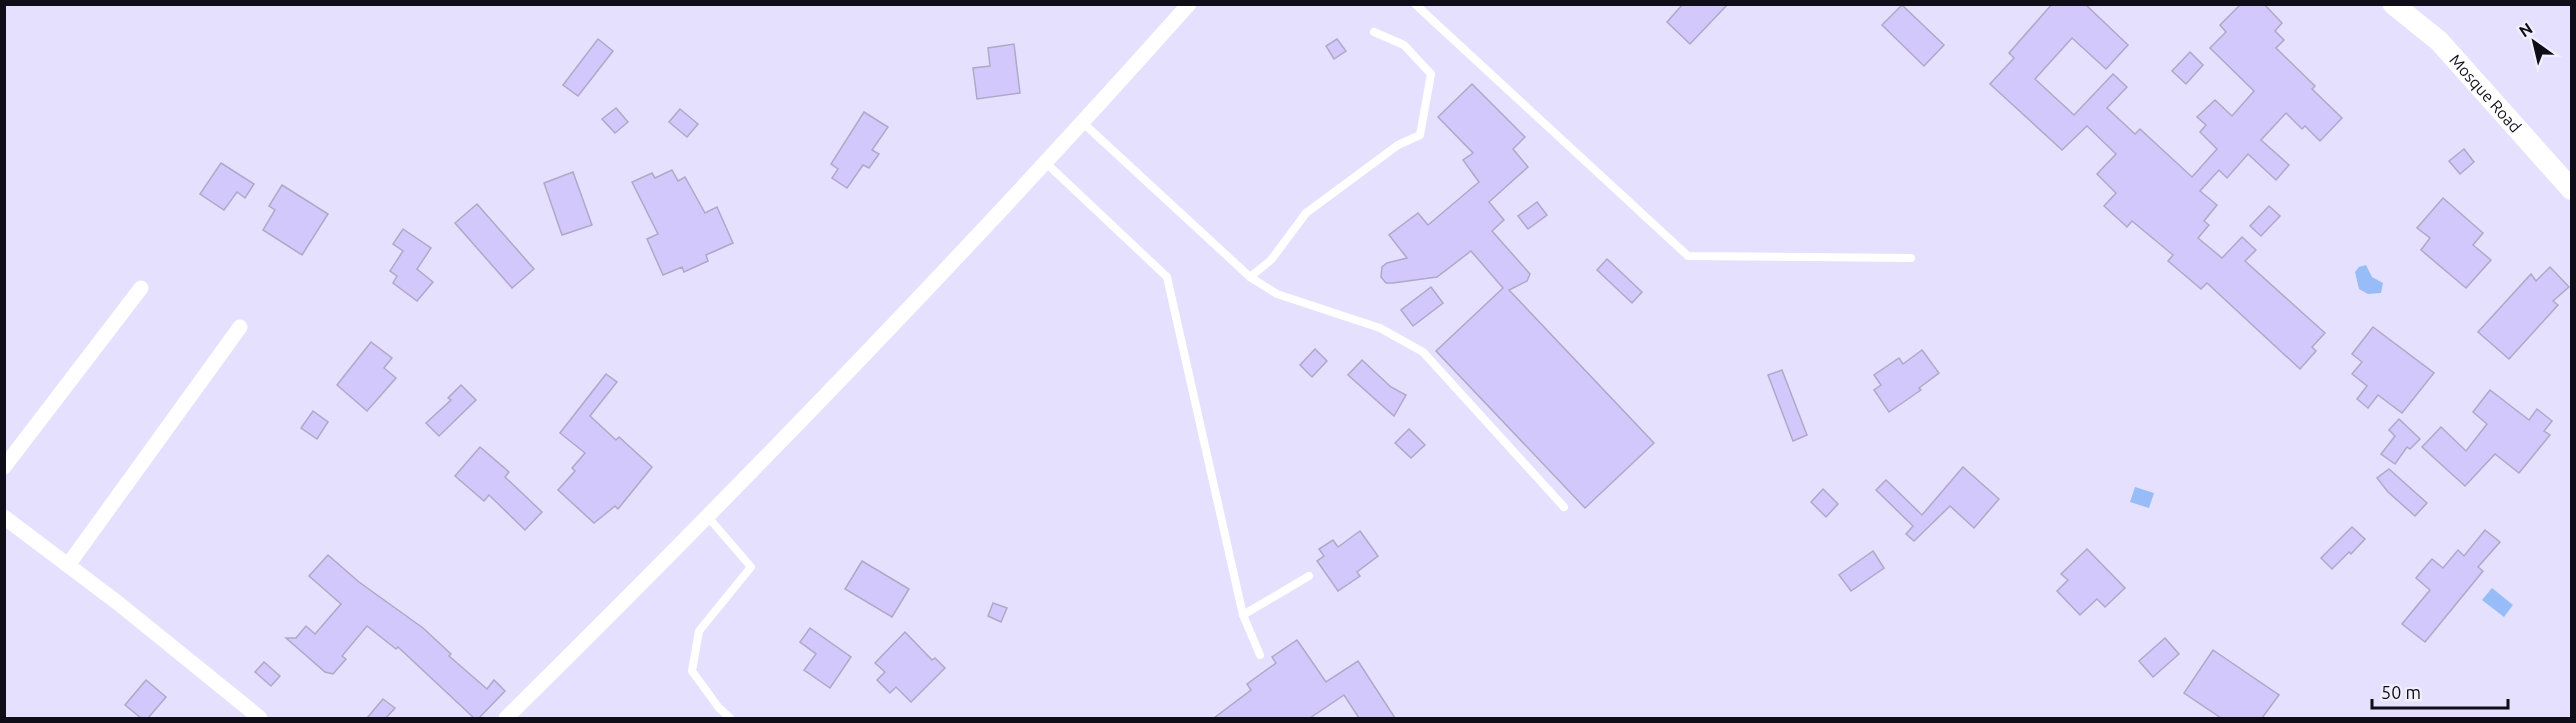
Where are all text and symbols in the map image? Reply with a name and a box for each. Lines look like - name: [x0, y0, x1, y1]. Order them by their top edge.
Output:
- north arrow: [2504, 12, 2564, 72]
- text: N: [2516, 19, 2536, 40]
- street label: Mosque Road: [2446, 51, 2525, 136]
- scale bar: [2372, 672, 2508, 710]
- text: 50 m: [2381, 682, 2421, 702]

